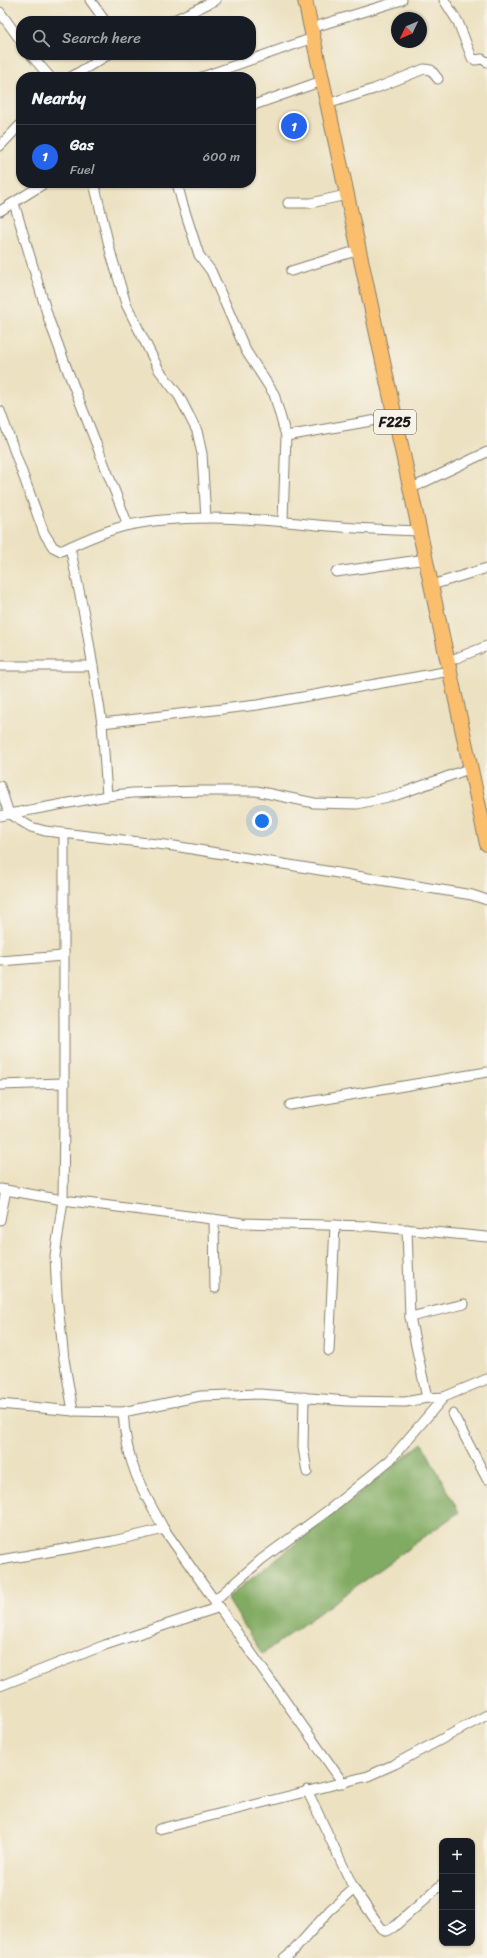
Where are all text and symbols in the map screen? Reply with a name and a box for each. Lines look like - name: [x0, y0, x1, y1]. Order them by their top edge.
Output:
- north arrow: [391, 12, 427, 48]
- search box: [16, 16, 256, 60]
- text: Search here: [62, 25, 141, 51]
- icon: search: [30, 27, 52, 49]
- text: Nearby: [32, 83, 86, 113]
- pin: 1: [281, 111, 307, 141]
- text: Gas: [70, 132, 94, 158]
- text: 1: [42, 145, 48, 168]
- text: 600 m: [203, 145, 240, 168]
- text: Fuel: [70, 158, 94, 181]
- road number: F225: [374, 410, 416, 434]
- your location: [252, 811, 272, 831]
- map controls: [439, 1838, 475, 1946]
- button: +: [439, 1838, 475, 1874]
- button: −: [439, 1874, 475, 1910]
- button: layers: [439, 1910, 475, 1946]

